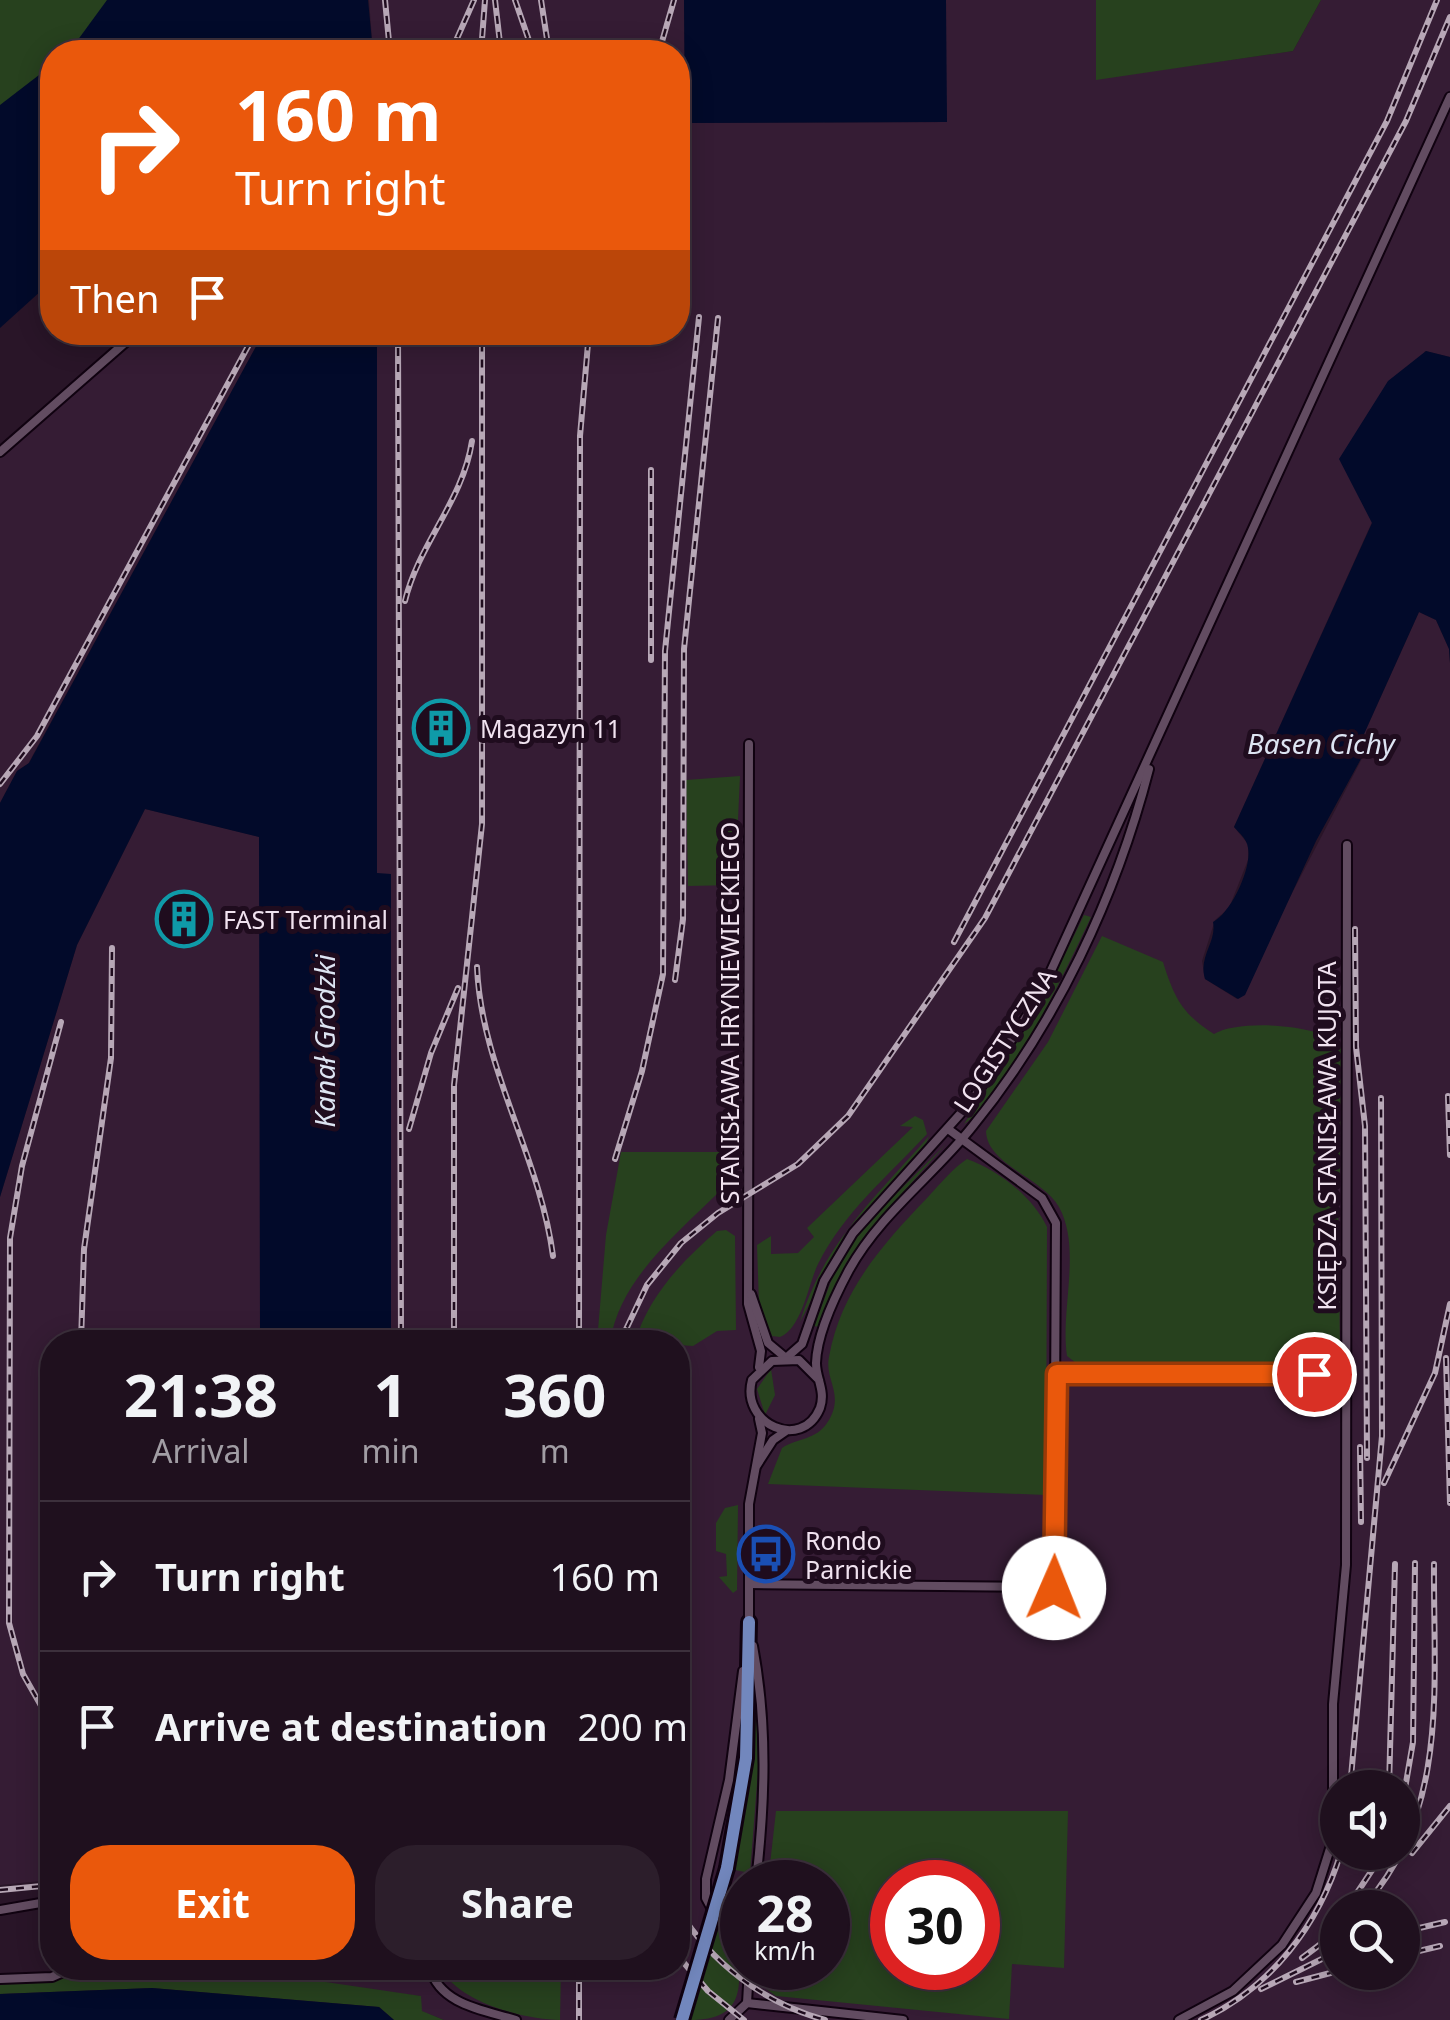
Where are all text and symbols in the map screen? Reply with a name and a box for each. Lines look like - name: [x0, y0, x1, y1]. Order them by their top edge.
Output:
- text: 160 m: [235, 66, 442, 162]
- icon: right: [70, 80, 200, 210]
- text: Turn right: [235, 157, 446, 218]
- icon: arrive: [180, 270, 235, 325]
- text: Then: [70, 272, 160, 324]
- building icon: Magazyn 11: [411, 698, 471, 758]
- place label: Magazyn 11: [480, 711, 621, 745]
- water label: Basen Cichy: [1247, 724, 1397, 762]
- street label: STANISŁAWA HRYNIEWIECKIEGO: [712, 822, 746, 1204]
- building icon: FAST Terminal: [154, 889, 214, 949]
- place label: FAST Terminal: [223, 902, 388, 936]
- water label: Kanał Grodzki: [305, 954, 343, 1128]
- street label: LOGISTYCZNA: [945, 961, 1063, 1119]
- street label: KSIĘDZA STANISŁAWA KUJOTA: [1309, 961, 1343, 1311]
- pin: [1272, 1332, 1357, 1417]
- icon: arrive: [1287, 1347, 1342, 1402]
- text: 21:38: [124, 1353, 278, 1435]
- text: 1: [373, 1353, 408, 1435]
- text: 360: [503, 1353, 606, 1435]
- text: Arrival: [152, 1429, 250, 1472]
- text: min: [362, 1429, 420, 1472]
- text: m: [540, 1429, 570, 1472]
- place label: Rondo Parnickie: [805, 1523, 912, 1586]
- bus stop icon: Rondo Parnickie: [736, 1524, 796, 1584]
- position arrow: [1002, 1536, 1106, 1640]
- icon: right: [70, 1549, 125, 1604]
- text: Turn right: [155, 1550, 345, 1602]
- text: 160 m: [549, 1550, 660, 1602]
- icon: arrive: [70, 1699, 125, 1754]
- text: Arrive at destination: [155, 1700, 547, 1752]
- text: 200 m: [577, 1700, 688, 1752]
- map controls: [1320, 1770, 1420, 1990]
- button: sound: [1320, 1770, 1420, 1870]
- button: Exit: [70, 1845, 355, 1960]
- button: Share: [375, 1845, 660, 1960]
- speed limit sign: 30: [870, 1860, 1000, 1990]
- text: 28: [756, 1879, 814, 1947]
- button: search: [1320, 1890, 1420, 1990]
- text: km/h: [754, 1933, 816, 1967]

